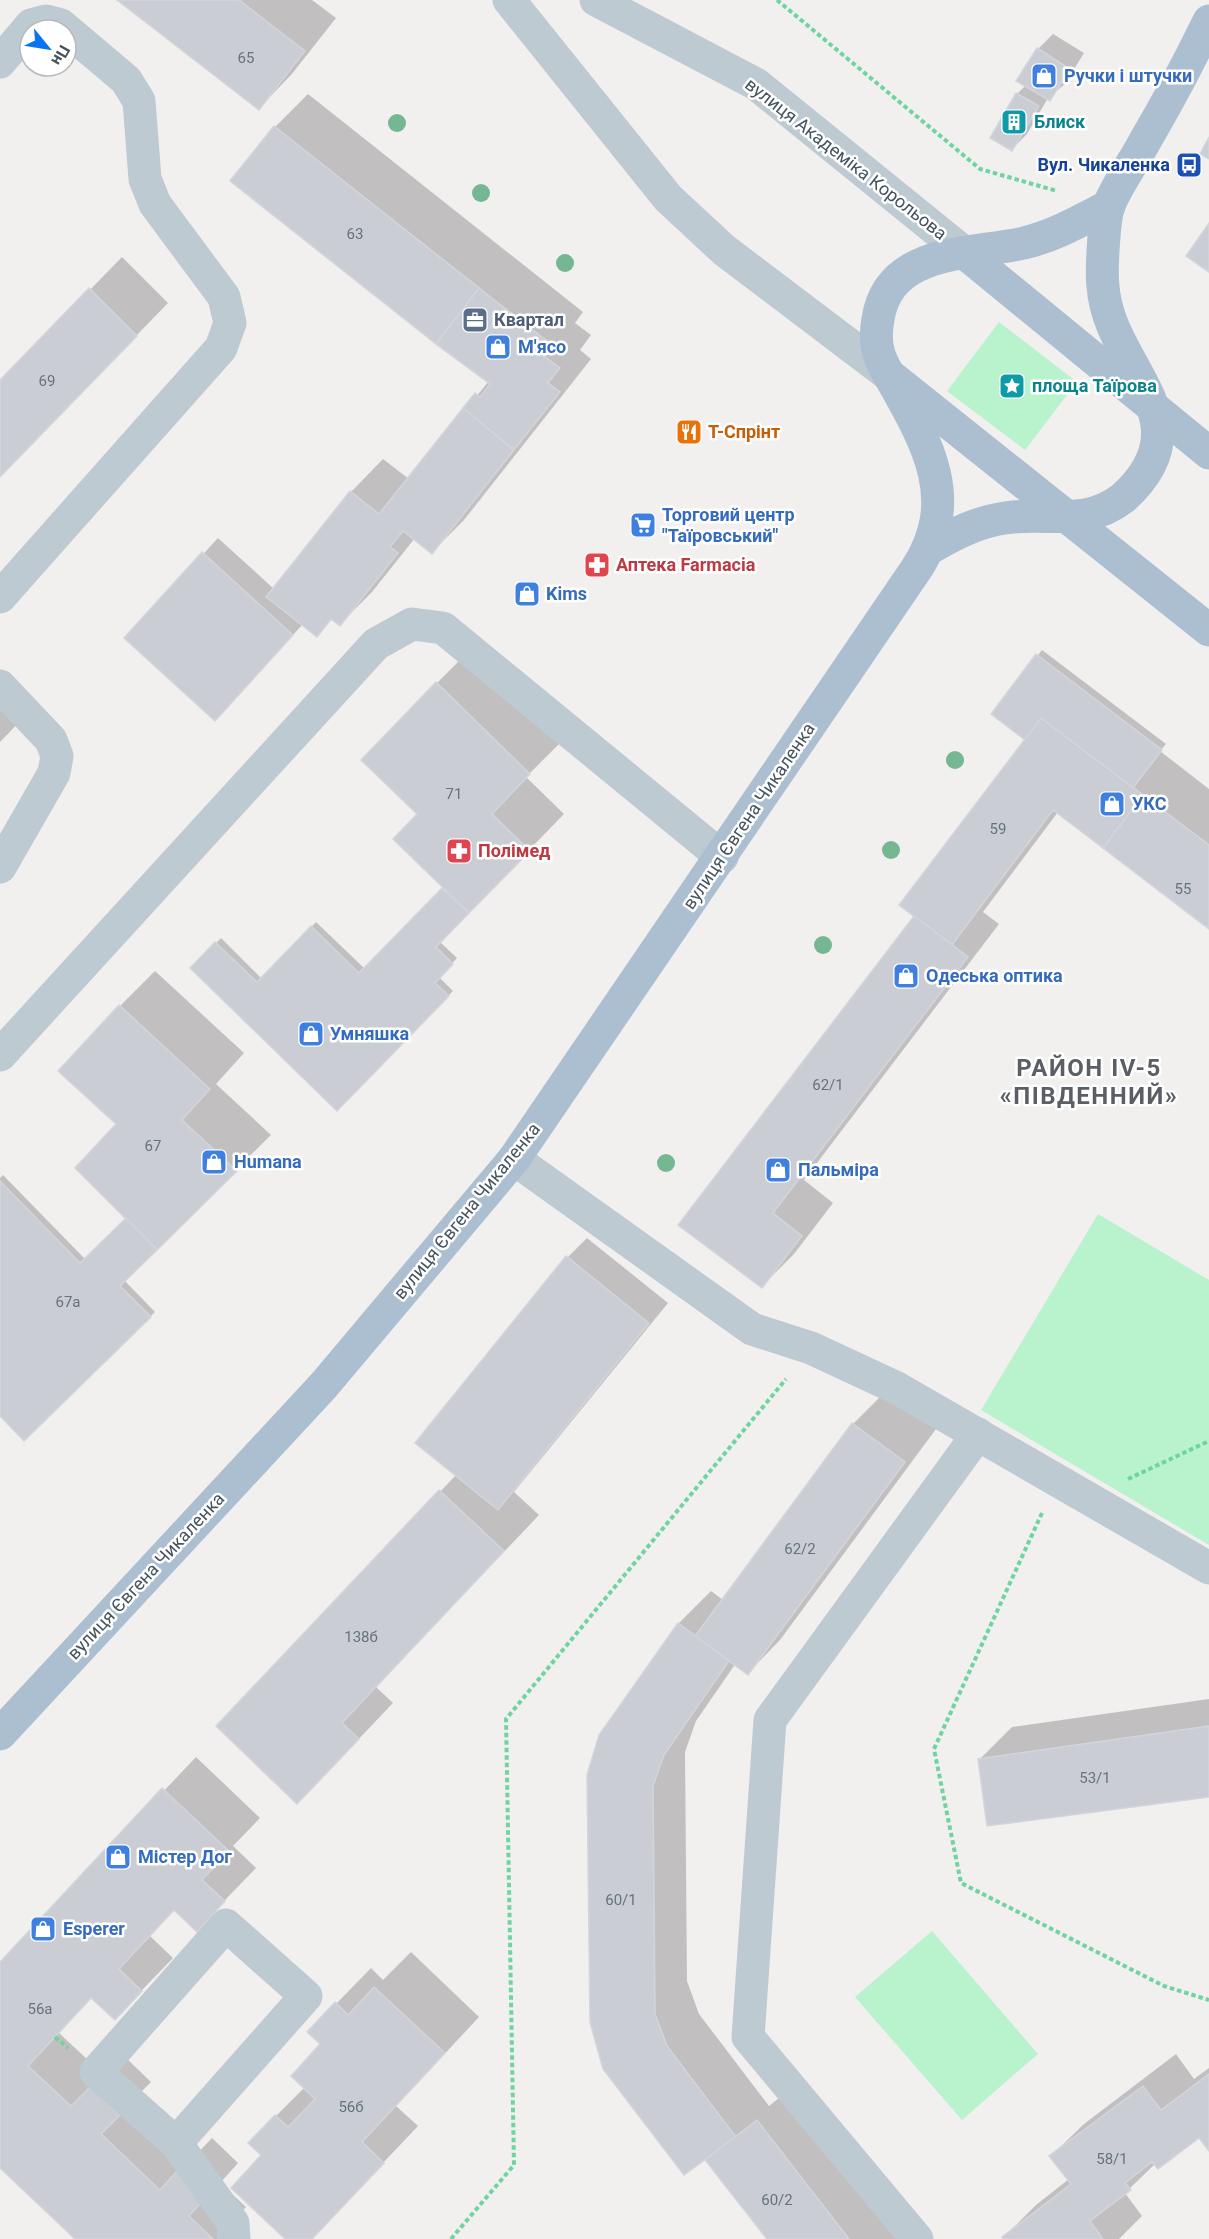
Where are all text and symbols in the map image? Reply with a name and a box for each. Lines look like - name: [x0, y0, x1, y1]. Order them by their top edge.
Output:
- north arrow: [18, 18, 78, 78]
- text: Пн: [47, 42, 74, 69]
- house number: 65: [238, 49, 254, 67]
- shop icon: Ручки і штучки: [1029, 61, 1059, 91]
- place label: Ручки і штучки: [1064, 65, 1192, 86]
- street label: вулиця Академіка Корольова: [741, 73, 951, 244]
- building icon: Блиск: [999, 107, 1029, 137]
- place label: Блиск: [1034, 111, 1086, 132]
- bus stop icon: Вул. Чикаленка: [1174, 150, 1204, 180]
- place label: Вул. Чикаленка: [1038, 154, 1170, 175]
- house number: 63: [347, 225, 363, 243]
- office icon: Квартал: [460, 305, 490, 335]
- place label: Квартал: [494, 309, 564, 330]
- shop icon: М'ясо: [483, 332, 513, 362]
- place label: М'ясо: [518, 336, 566, 357]
- place icon: площа Таїрова: [997, 371, 1027, 401]
- house number: 69: [39, 372, 55, 390]
- place label: площа Таїрова: [1032, 375, 1157, 396]
- restaurant icon: Т-Спрінт: [674, 417, 704, 447]
- place label: Т-Спрінт: [708, 421, 780, 442]
- place label: Торговий центр "Таїровський": [662, 504, 795, 546]
- supermarket icon: Торговий центр "Таїровський": [628, 510, 658, 540]
- pharmacy icon: Аптека Farmacia: [582, 550, 612, 580]
- place label: Аптека Farmacia: [616, 554, 756, 575]
- shop icon: Kims: [512, 579, 542, 609]
- place label: Kims: [546, 583, 587, 604]
- street label: вулиця Євгена Чикаленка: [678, 719, 819, 913]
- house number: 71: [446, 785, 462, 803]
- shop icon: УКС: [1097, 789, 1127, 819]
- place label: УКС: [1132, 793, 1167, 814]
- house number: 59: [990, 820, 1006, 838]
- pharmacy icon: Полімед: [444, 836, 474, 866]
- place label: Полімед: [478, 840, 551, 861]
- house number: 55: [1175, 880, 1191, 898]
- shop icon: Одеська оптика: [891, 961, 921, 991]
- place label: Одеська оптика: [926, 965, 1063, 986]
- shop icon: Умняшка: [296, 1019, 326, 1049]
- place label: Умняшка: [330, 1023, 410, 1044]
- district label: РАЙОН IV-5 «ПІВДЕННИЙ»: [1000, 1054, 1178, 1110]
- house number: 62/1: [812, 1076, 844, 1094]
- street label: вулиця Євгена Чикаленка: [389, 1118, 544, 1303]
- house number: 67: [145, 1137, 161, 1155]
- shop icon: Humana: [199, 1147, 229, 1177]
- place label: Humana: [234, 1151, 302, 1172]
- shop icon: Пальміра: [763, 1155, 793, 1185]
- place label: Пальміра: [798, 1159, 879, 1180]
- house number: 67а: [55, 1293, 81, 1311]
- street label: вулиця Євгена Чикаленка: [63, 1488, 228, 1663]
- house number: 62/2: [784, 1540, 816, 1558]
- house number: 138б: [344, 1628, 378, 1646]
- house number: 53/1: [1079, 1769, 1111, 1787]
- shop icon: Містер Дог: [103, 1842, 133, 1872]
- place label: Містер Дог: [138, 1846, 232, 1867]
- house number: 60/1: [605, 1891, 637, 1909]
- shop icon: Esperer: [28, 1914, 58, 1944]
- place label: Esperer: [63, 1918, 125, 1939]
- house number: 56а: [27, 2000, 53, 2018]
- house number: 56б: [338, 2098, 364, 2116]
- house number: 58/1: [1096, 2150, 1128, 2168]
- house number: 60/2: [761, 2191, 793, 2209]

